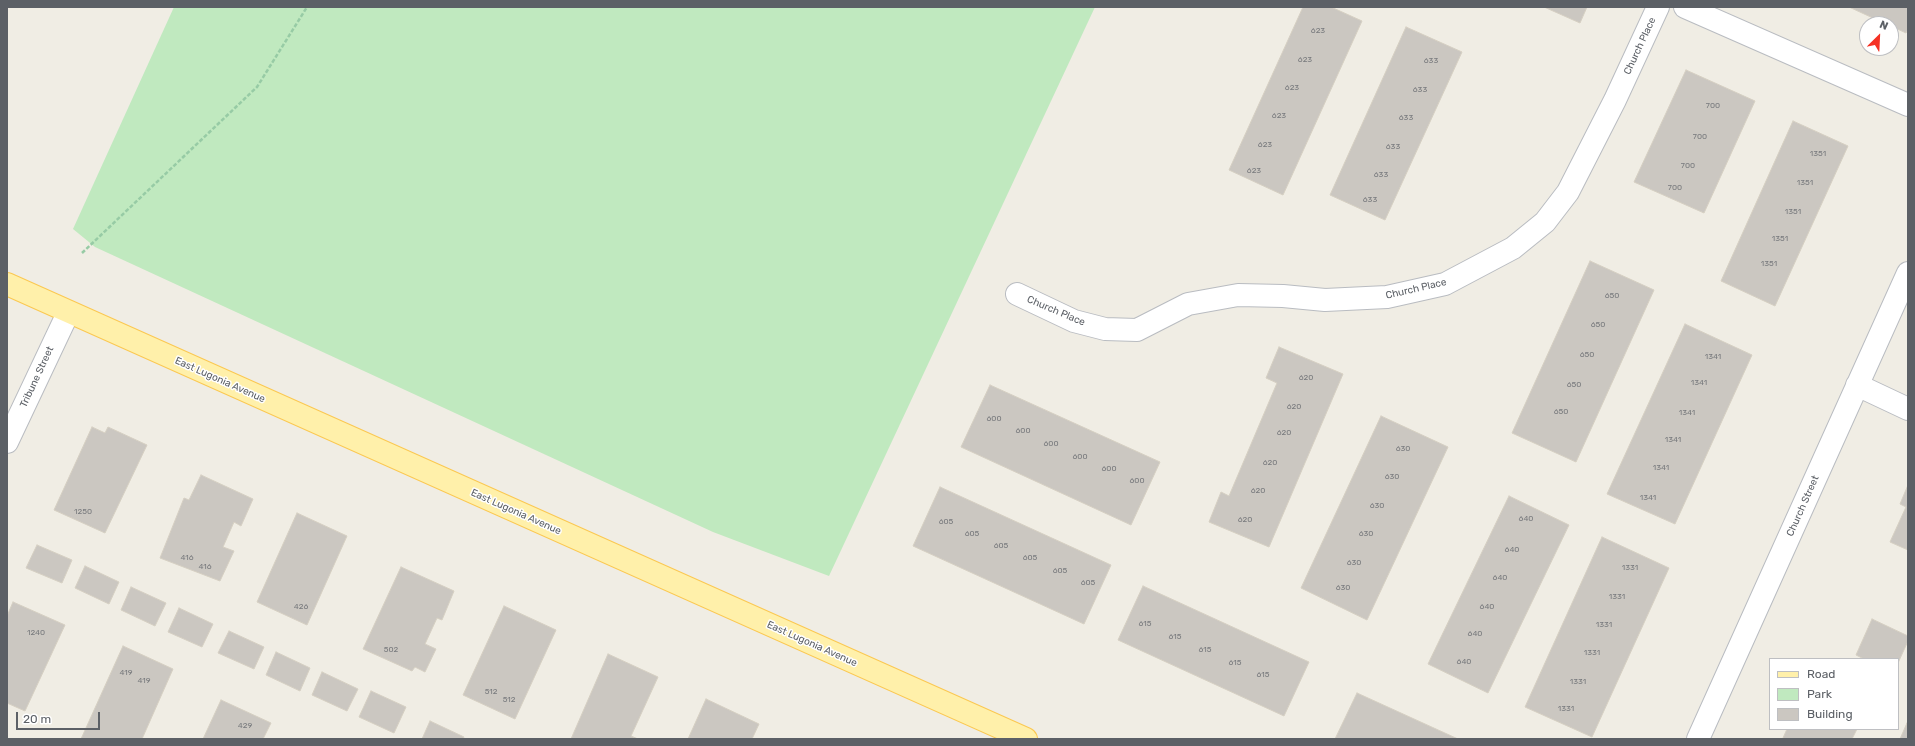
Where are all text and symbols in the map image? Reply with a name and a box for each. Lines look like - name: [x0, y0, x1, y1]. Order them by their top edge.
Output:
- street label: Church Place: [1621, 15, 1659, 77]
- north arrow: [1859, 16, 1899, 56]
- text: N: [1877, 18, 1890, 33]
- house number: 623: [1311, 26, 1325, 36]
- house number: 623: [1298, 55, 1312, 65]
- house number: 633: [1424, 56, 1438, 66]
- house number: 623: [1285, 83, 1299, 93]
- house number: 633: [1413, 85, 1427, 95]
- house number: 700: [1706, 101, 1720, 111]
- house number: 623: [1272, 111, 1286, 121]
- house number: 633: [1399, 113, 1413, 123]
- house number: 700: [1693, 132, 1707, 142]
- house number: 623: [1258, 140, 1272, 150]
- house number: 633: [1386, 142, 1400, 152]
- house number: 1351: [1810, 149, 1826, 159]
- house number: 700: [1681, 161, 1695, 171]
- house number: 623: [1247, 166, 1261, 176]
- house number: 633: [1374, 170, 1388, 180]
- house number: 1351: [1797, 178, 1813, 188]
- house number: 700: [1668, 183, 1682, 193]
- house number: 633: [1363, 195, 1377, 205]
- house number: 1351: [1785, 207, 1801, 217]
- house number: 1351: [1772, 234, 1788, 244]
- house number: 1351: [1761, 259, 1777, 269]
- street label: Church Place: [1384, 276, 1448, 302]
- house number: 650: [1605, 291, 1619, 301]
- street label: Church Place: [1025, 293, 1087, 329]
- house number: 650: [1591, 320, 1605, 330]
- street label: Tribune Street: [18, 344, 56, 410]
- house number: 650: [1580, 350, 1594, 360]
- house number: 1341: [1705, 352, 1721, 362]
- street label: East Lugonia Avenue: [173, 355, 267, 405]
- house number: 620: [1299, 373, 1313, 383]
- house number: 1341: [1691, 378, 1707, 388]
- house number: 650: [1567, 380, 1581, 390]
- house number: 620: [1287, 402, 1301, 412]
- house number: 650: [1554, 407, 1568, 417]
- house number: 1341: [1679, 408, 1695, 418]
- house number: 600: [987, 414, 1001, 424]
- house number: 600: [1016, 426, 1030, 436]
- house number: 620: [1277, 428, 1291, 438]
- house number: 1341: [1665, 435, 1681, 445]
- house number: 600: [1044, 439, 1058, 449]
- house number: 630: [1396, 444, 1410, 454]
- house number: 600: [1073, 452, 1087, 462]
- house number: 620: [1263, 458, 1277, 468]
- house number: 1341: [1653, 463, 1669, 473]
- house number: 600: [1102, 464, 1116, 474]
- house number: 630: [1385, 472, 1399, 482]
- street label: Church Street: [1784, 474, 1822, 538]
- house number: 600: [1130, 476, 1144, 486]
- house number: 620: [1251, 486, 1265, 496]
- street label: East Lugonia Avenue: [469, 487, 563, 537]
- house number: 1341: [1640, 493, 1656, 503]
- house number: 630: [1370, 501, 1384, 511]
- house number: 1250: [74, 507, 92, 517]
- house number: 640: [1519, 514, 1533, 524]
- house number: 620: [1238, 515, 1252, 525]
- house number: 605: [939, 517, 953, 527]
- house number: 605: [965, 529, 979, 539]
- house number: 630: [1359, 529, 1373, 539]
- house number: 605: [994, 541, 1008, 551]
- house number: 640: [1505, 545, 1519, 555]
- house number: 416: [180, 553, 194, 563]
- house number: 605: [1023, 553, 1037, 563]
- house number: 630: [1347, 558, 1361, 568]
- house number: 416: [198, 562, 212, 572]
- house number: 1331: [1622, 563, 1638, 573]
- house number: 605: [1053, 566, 1067, 576]
- house number: 640: [1493, 573, 1507, 583]
- house number: 605: [1081, 578, 1095, 588]
- house number: 630: [1336, 583, 1350, 593]
- house number: 1331: [1609, 592, 1625, 602]
- house number: 426: [294, 602, 308, 612]
- house number: 640: [1480, 602, 1494, 612]
- street label: East Lugonia Avenue: [765, 619, 859, 669]
- house number: 615: [1139, 619, 1151, 629]
- house number: 1331: [1596, 620, 1612, 630]
- house number: 1240: [27, 628, 45, 638]
- house number: 640: [1468, 629, 1482, 639]
- house number: 615: [1169, 632, 1181, 642]
- house number: 502: [384, 645, 398, 655]
- house number: 615: [1199, 645, 1211, 655]
- house number: 1331: [1584, 648, 1600, 658]
- house number: 640: [1457, 657, 1471, 667]
- house number: 615: [1229, 658, 1241, 668]
- legend: [1769, 658, 1899, 730]
- text: Road: [1807, 667, 1835, 681]
- house number: 419: [120, 668, 132, 678]
- house number: 615: [1257, 670, 1269, 680]
- house number: 419: [138, 676, 150, 686]
- house number: 1331: [1570, 677, 1586, 687]
- house number: 512: [485, 687, 497, 697]
- text: Park: [1807, 687, 1832, 701]
- house number: 512: [503, 695, 515, 705]
- scale bar: [18, 704, 102, 730]
- house number: 1331: [1558, 704, 1574, 714]
- text: Building: [1807, 707, 1853, 721]
- text: 20 m: [23, 712, 51, 726]
- house number: 429: [238, 721, 252, 731]

